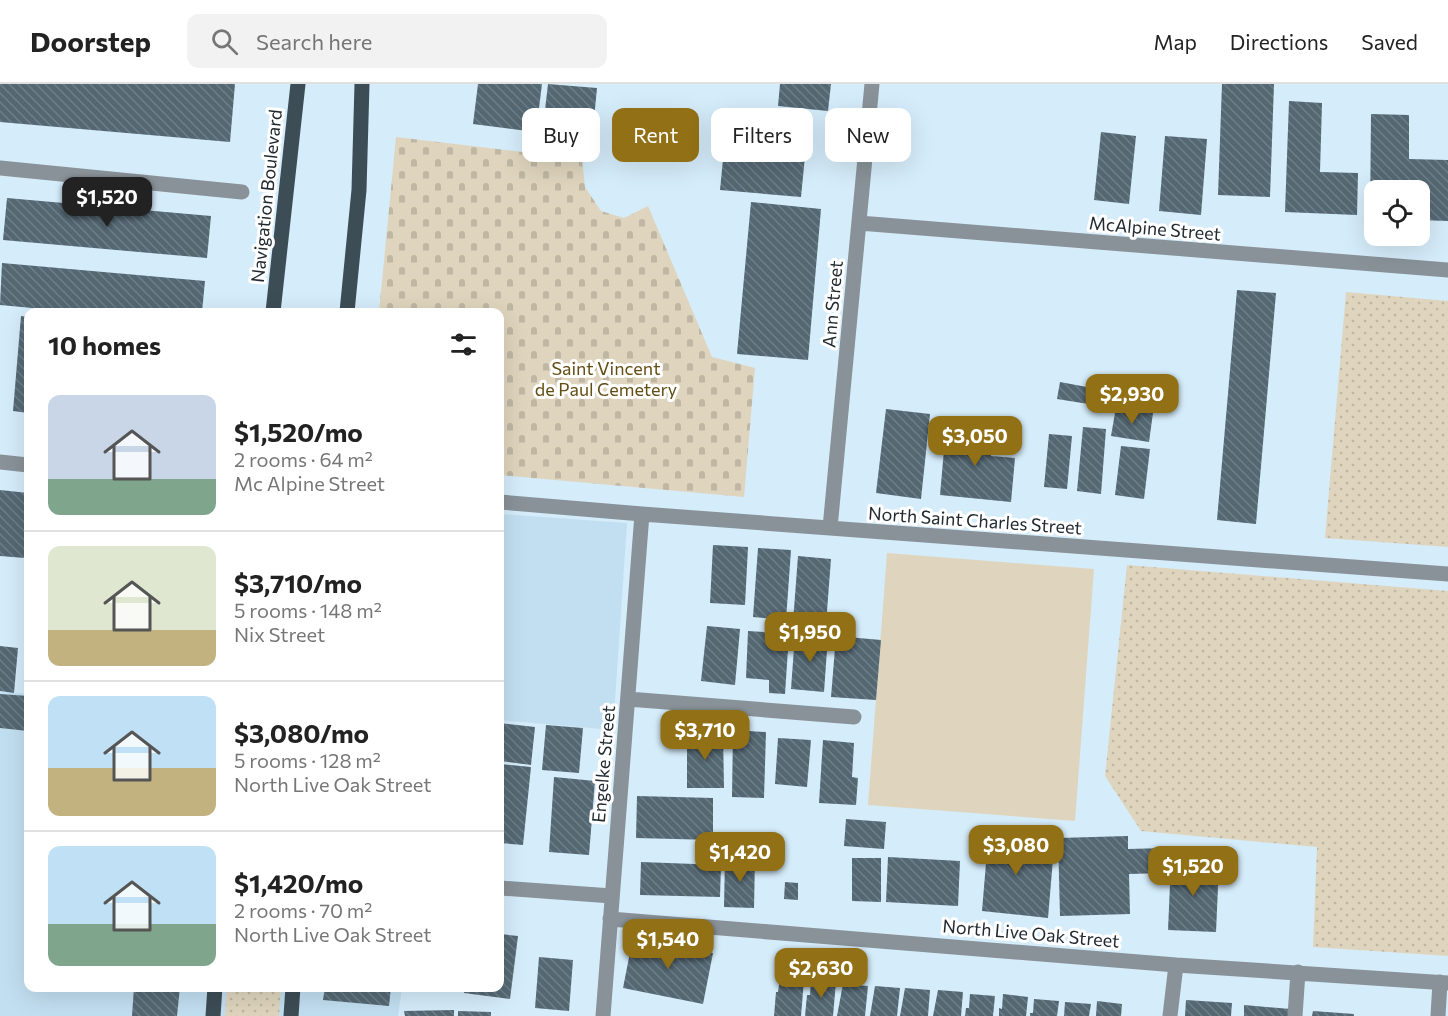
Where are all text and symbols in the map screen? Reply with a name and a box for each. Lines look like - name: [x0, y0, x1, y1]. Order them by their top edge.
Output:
- search box: [187, 14, 607, 68]
- text: Doorstep: [30, 24, 151, 58]
- icon: search: [208, 25, 241, 58]
- text: Search here: [256, 28, 372, 55]
- text: Map: [1154, 29, 1197, 54]
- text: Directions: [1230, 29, 1328, 54]
- text: Saved: [1361, 29, 1418, 54]
- street label: Navigation Boulevard: [246, 108, 286, 284]
- chip: Buy: [522, 108, 600, 162]
- chip: Rent: [612, 108, 699, 162]
- chip: Filters: [711, 108, 813, 162]
- chip: New: [825, 108, 911, 162]
- pin: $1,520: [58, 177, 156, 228]
- map controls: [1364, 180, 1430, 246]
- button: locate: [1364, 180, 1430, 246]
- text: $1,520: [76, 184, 138, 208]
- street label: McAlpine Street: [1088, 211, 1222, 245]
- street label: Ann Street: [817, 260, 847, 348]
- icon: filters: [447, 328, 480, 361]
- text: 10 homes: [48, 329, 161, 360]
- park label: Saint Vincent de Paul Cemetery: [535, 357, 677, 400]
- pin: $2,930: [1083, 374, 1181, 425]
- text: $2,930: [1100, 381, 1164, 405]
- text: $1,520/mo: [234, 416, 363, 447]
- pin: $3,050: [926, 416, 1024, 467]
- icon: home: [96, 419, 168, 491]
- text: $3,050: [942, 423, 1008, 447]
- text: 2 rooms · 64 m²: [234, 447, 373, 471]
- text: Mc Alpine Street: [234, 471, 385, 495]
- street label: North Saint Charles Street: [867, 502, 1083, 538]
- text: $3,710/mo: [234, 567, 362, 598]
- icon: home: [96, 570, 168, 642]
- text: 5 rooms · 148 m²: [234, 598, 382, 622]
- pin: $1,950: [761, 612, 859, 663]
- text: $1,950: [779, 619, 841, 643]
- text: Nix Street: [234, 622, 325, 646]
- street label: Engelke Street: [587, 704, 619, 824]
- pin: $3,710: [656, 710, 754, 761]
- text: $3,080/mo: [234, 717, 369, 748]
- text: $3,710: [675, 717, 736, 741]
- icon: home: [96, 720, 168, 792]
- text: 5 rooms · 128 m²: [234, 748, 381, 772]
- text: North Live Oak Street: [234, 772, 431, 796]
- pin: $3,080: [967, 825, 1065, 876]
- pin: $1,420: [691, 832, 789, 883]
- text: $3,080: [983, 832, 1049, 856]
- text: $1,420: [709, 839, 771, 863]
- pin: $1,520: [1144, 846, 1242, 897]
- text: $1,520: [1162, 853, 1224, 877]
- text: $1,420/mo: [234, 867, 363, 898]
- icon: home: [96, 870, 168, 942]
- text: 2 rooms · 70 m²: [234, 898, 372, 922]
- street label: North Live Oak Street: [942, 914, 1120, 952]
- pin: $1,540: [619, 919, 717, 970]
- text: North Live Oak Street: [234, 922, 431, 946]
- text: $1,540: [637, 926, 699, 950]
- pin: $2,630: [772, 948, 870, 999]
- text: $2,630: [789, 955, 853, 979]

